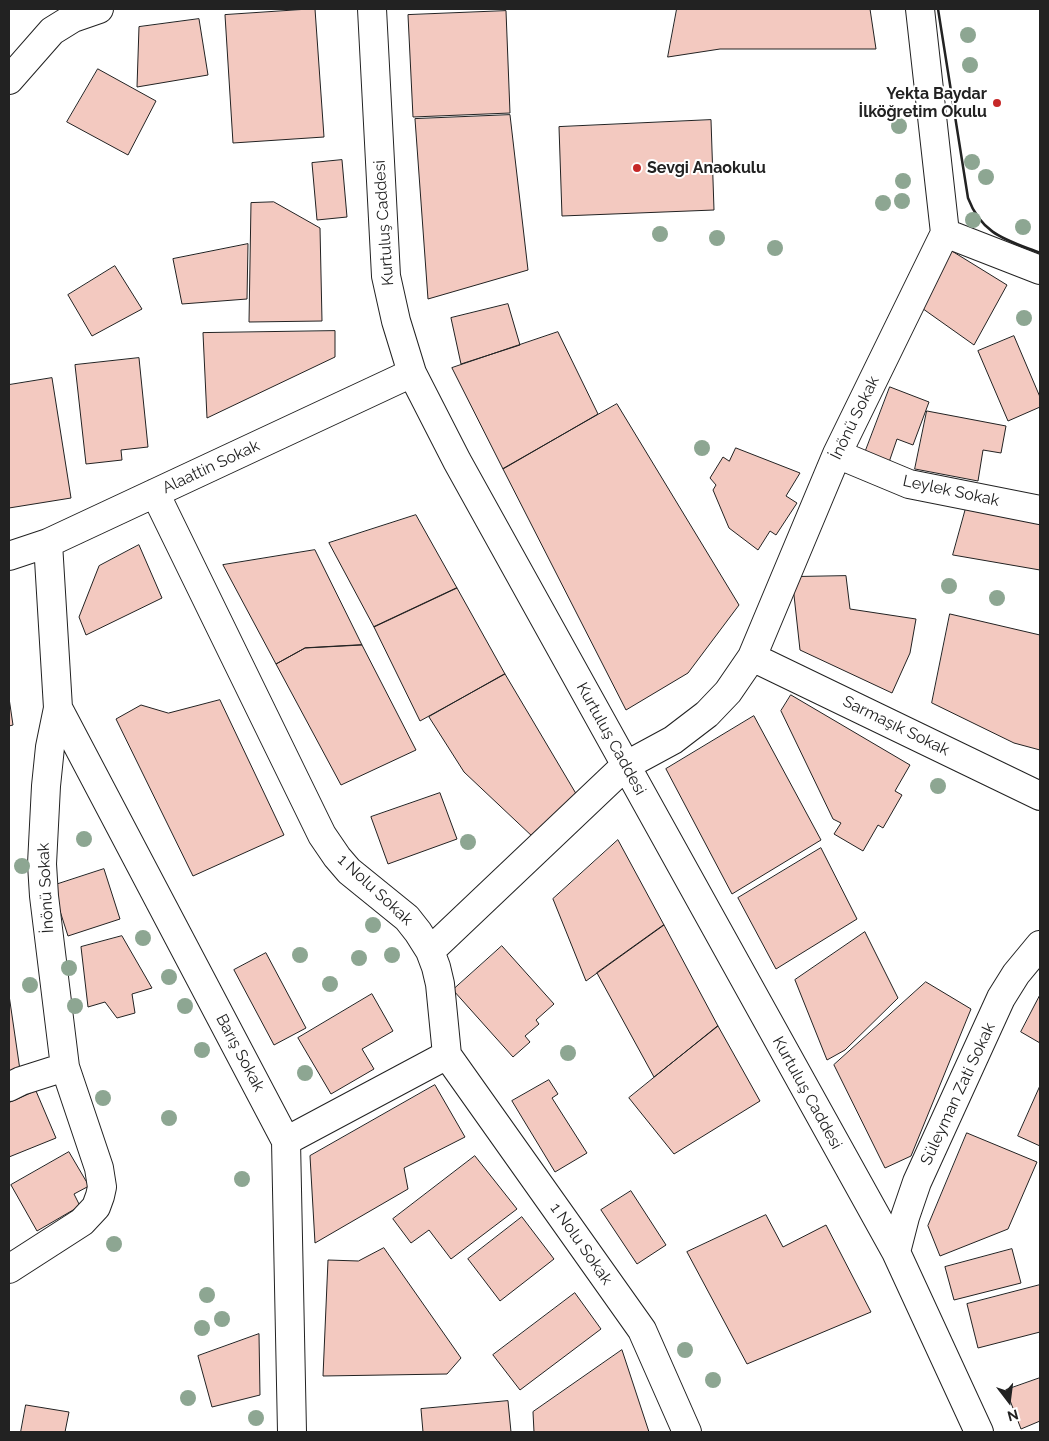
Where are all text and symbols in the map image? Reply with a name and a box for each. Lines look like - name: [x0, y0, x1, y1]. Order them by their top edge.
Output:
- place label: Yekta Baydar İlköğretim Okulu: [859, 84, 987, 122]
- marker: Yekta Baydar İlköğretim Okulu: [991, 97, 1003, 109]
- place label: Sevgi Anaokulu: [647, 158, 766, 178]
- street label: Kurtuluş Caddesi: [370, 160, 398, 286]
- marker: Sevgi Anaokulu: [631, 162, 643, 174]
- street label: İnönü Sokak: [827, 373, 883, 463]
- street label: Alaattin Sokak: [159, 436, 263, 498]
- street label: Leylek Sokak: [901, 471, 1001, 511]
- street label: Kurtuluş Caddesi: [572, 679, 650, 799]
- street label: Sarmaşık Sokak: [840, 692, 952, 760]
- street label: İnönü Sokak: [34, 842, 58, 934]
- street label: 1 Nolu Sokak: [334, 850, 416, 930]
- street label: Barış Sokak: [212, 1011, 268, 1095]
- street label: Süleyman Zati Sokak: [917, 1020, 999, 1168]
- street label: Kurtuluş Caddesi: [768, 1033, 846, 1153]
- street label: 1 Nolu Sokak: [546, 1199, 616, 1289]
- north arrow: [984, 1376, 1034, 1426]
- text: N: [1006, 1406, 1020, 1425]

